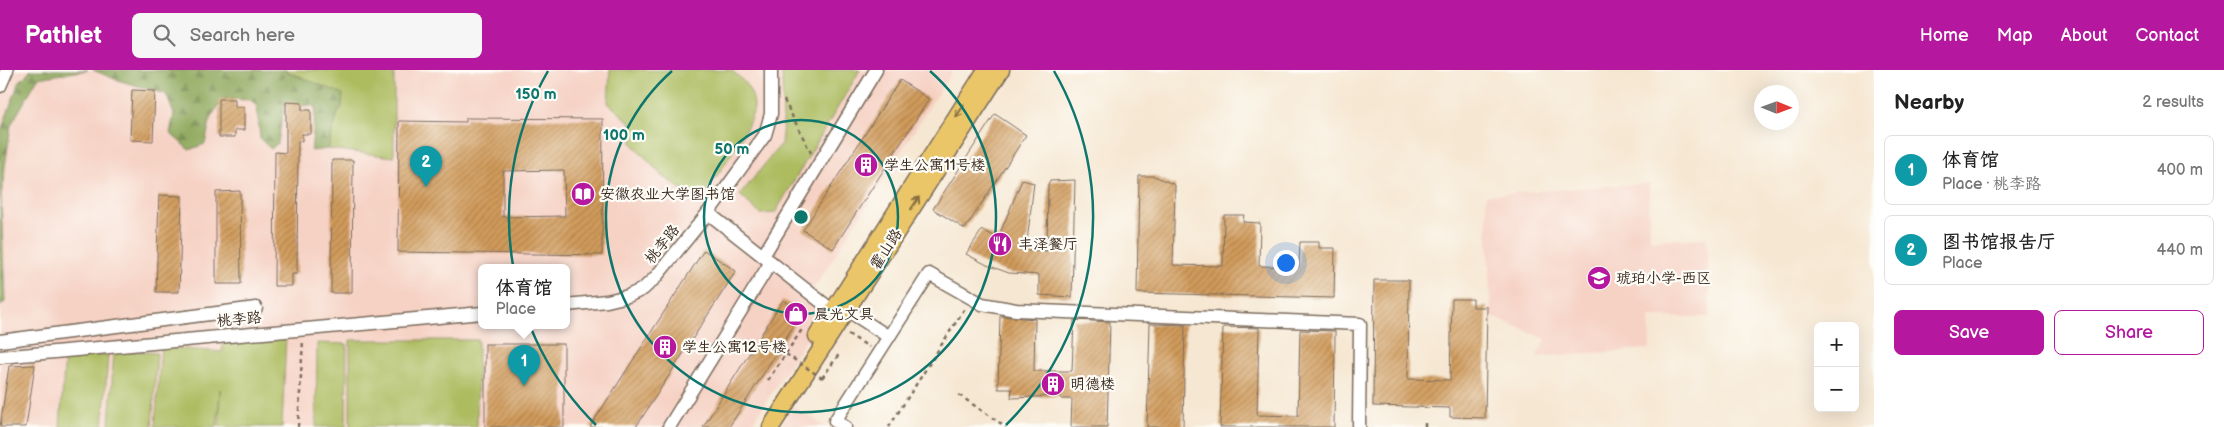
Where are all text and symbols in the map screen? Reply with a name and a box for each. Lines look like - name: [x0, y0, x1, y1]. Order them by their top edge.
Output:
- search box: [132, 13, 482, 58]
- text: Pathlet: [25, 21, 102, 50]
- icon: search: [150, 21, 178, 49]
- text: Search here: [190, 24, 295, 47]
- text: Home: [1920, 25, 1969, 46]
- text: Map: [1997, 25, 2033, 46]
- text: About: [2061, 25, 2108, 46]
- text: Contact: [2136, 25, 2199, 46]
- text: 150 m: [515, 85, 557, 104]
- north arrow: [1754, 85, 1799, 130]
- text: Nearby: [1894, 90, 1964, 115]
- text: 2 results: [2142, 93, 2204, 112]
- one-way arrow: [955, 104, 965, 118]
- text: 100 m: [603, 126, 645, 145]
- text: 50 m: [715, 140, 750, 159]
- pin: 2: [410, 146, 442, 187]
- text: 体育馆: [1942, 149, 1999, 172]
- building icon: 学生公寓11号楼: [853, 152, 879, 178]
- place label: 学生公寓11号楼: [884, 156, 986, 175]
- text: 1: [1908, 161, 1914, 180]
- text: 400 m: [2157, 161, 2203, 180]
- text: Place · 桃李路: [1942, 175, 2041, 194]
- library icon: 安徽农业大学图书馆: [570, 181, 596, 207]
- place label: 安徽农业大学图书馆: [600, 185, 735, 204]
- one-way arrow: [911, 197, 921, 211]
- centre of rings: [792, 208, 810, 226]
- street label: 桃李路: [641, 221, 684, 268]
- street label: 霍山路: [866, 225, 907, 273]
- restaurant icon: 丰泽餐厅: [987, 231, 1013, 257]
- text: 图书馆报告厅: [1942, 231, 2056, 254]
- place label: 丰泽餐厅: [1018, 235, 1078, 254]
- text: 2: [1906, 241, 1916, 260]
- text: 440 m: [2157, 241, 2203, 260]
- your location: [1273, 250, 1299, 276]
- text: Place: [1942, 254, 1983, 273]
- popup: [478, 264, 570, 329]
- school or university icon: 琥珀小学-西区: [1586, 265, 1612, 291]
- place label: 琥珀小学-西区: [1616, 269, 1712, 288]
- text: 体育馆: [495, 277, 553, 300]
- text: Place: [495, 300, 536, 319]
- shop icon: 晨光文具: [783, 301, 809, 327]
- place label: 晨光文具: [814, 305, 874, 324]
- street label: 桃李路: [216, 308, 262, 331]
- button: Save: [1894, 310, 2044, 355]
- button: Share: [2054, 310, 2204, 355]
- map controls: [1814, 322, 1859, 412]
- button: +: [1814, 322, 1859, 367]
- building icon: 学生公寓12号楼: [652, 334, 678, 360]
- place label: 学生公寓12号楼: [682, 338, 787, 357]
- pin: 1: [508, 345, 540, 386]
- button: −: [1814, 367, 1859, 412]
- building icon: 明德楼: [1040, 371, 1066, 397]
- place label: 明德楼: [1070, 375, 1115, 394]

